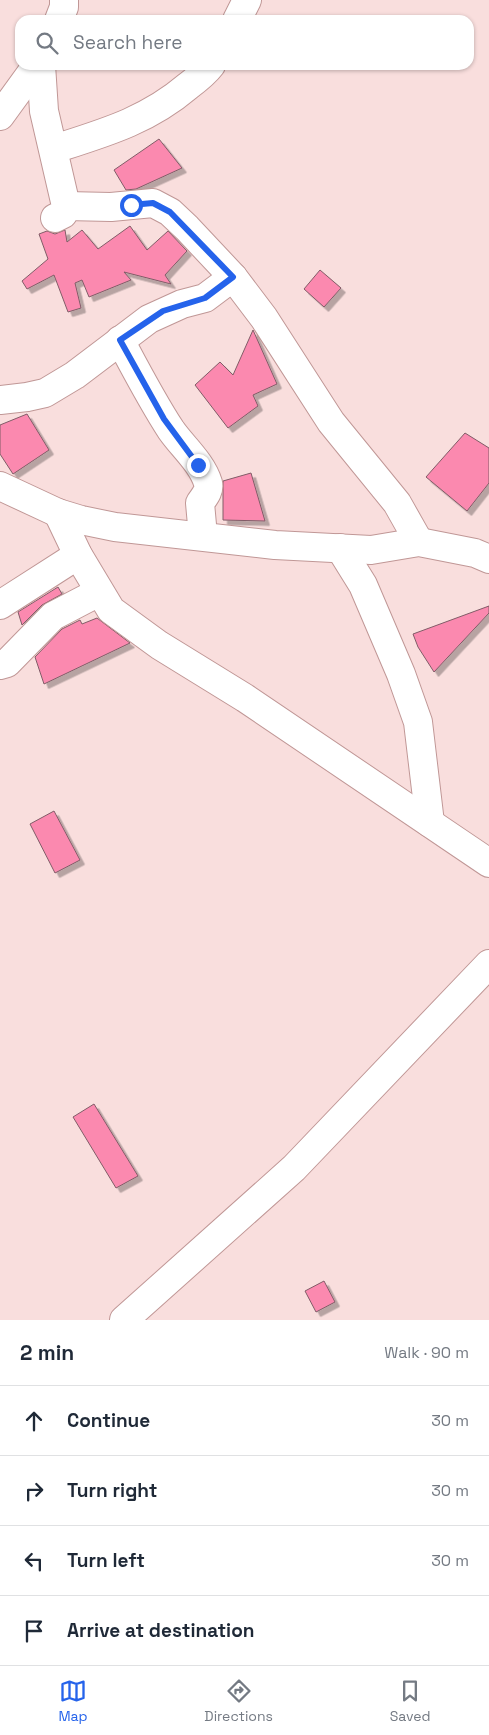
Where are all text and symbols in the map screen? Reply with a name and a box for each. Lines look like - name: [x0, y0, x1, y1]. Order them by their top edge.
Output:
- search box: [15, 15, 474, 70]
- icon: search: [33, 29, 61, 57]
- text: Search here: [73, 30, 183, 55]
- route start: [120, 194, 143, 217]
- route end: [187, 454, 210, 477]
- text: 2 min: [20, 1339, 74, 1366]
- text: Walk · 90 m: [384, 1342, 469, 1363]
- icon: ahead: [20, 1407, 48, 1435]
- text: Continue: [67, 1408, 150, 1433]
- text: 30 m: [431, 1410, 469, 1431]
- icon: right: [20, 1477, 48, 1505]
- text: Turn right: [67, 1478, 157, 1503]
- text: 30 m: [431, 1480, 469, 1501]
- icon: left: [20, 1547, 48, 1575]
- text: Turn left: [67, 1548, 145, 1573]
- text: 30 m: [431, 1550, 469, 1571]
- icon: arrive: [20, 1617, 48, 1645]
- text: Arrive at destination: [67, 1618, 255, 1643]
- tab: Map: [58, 1677, 88, 1725]
- tab: Directions: [204, 1677, 273, 1725]
- tab: Saved: [390, 1677, 431, 1725]

